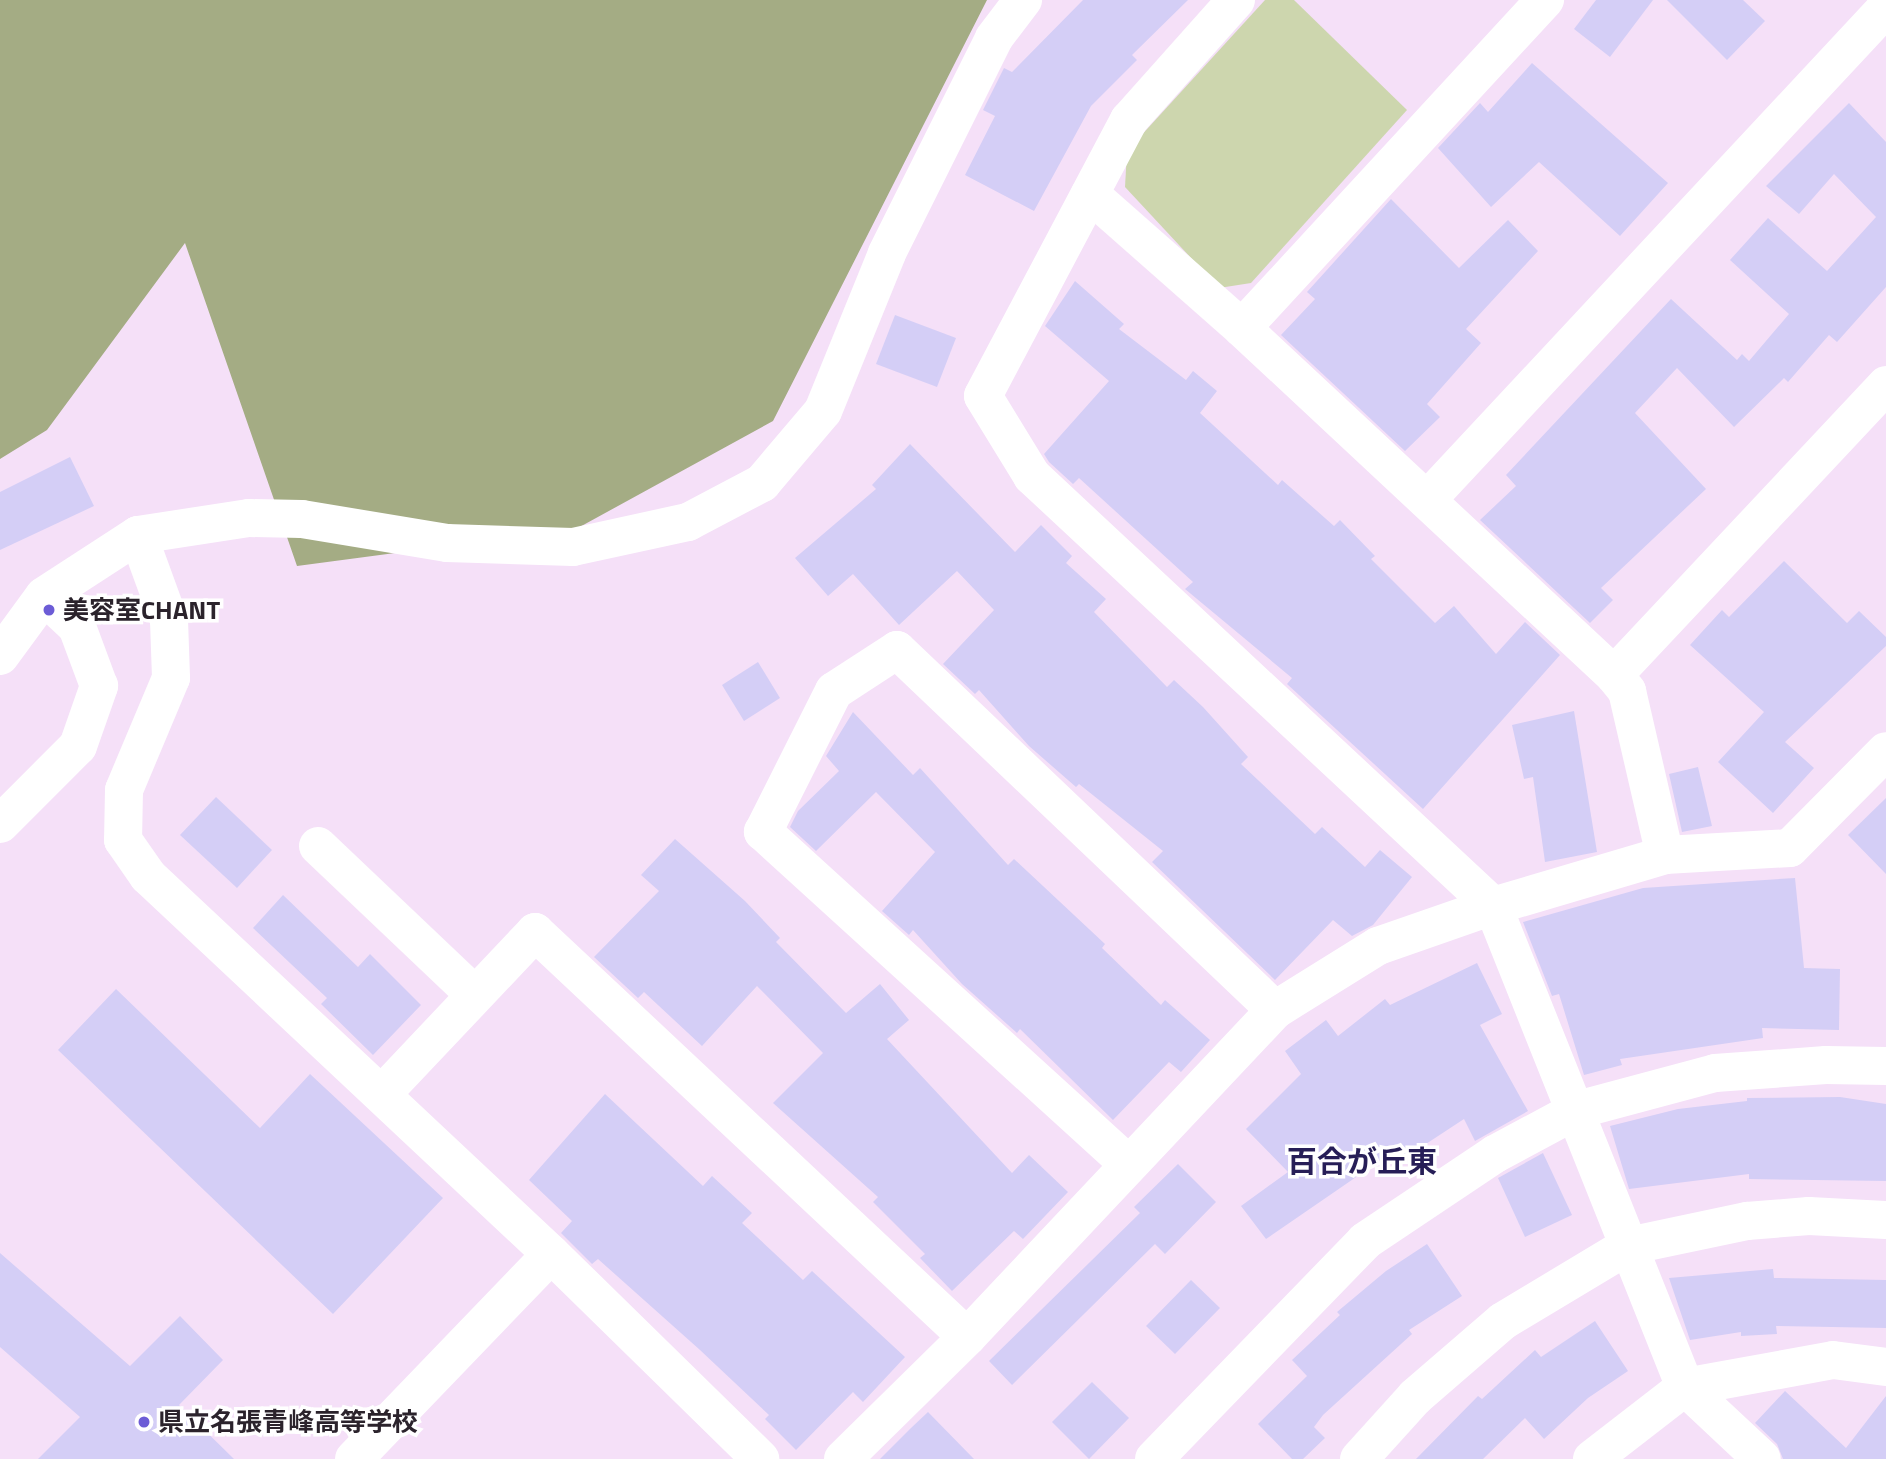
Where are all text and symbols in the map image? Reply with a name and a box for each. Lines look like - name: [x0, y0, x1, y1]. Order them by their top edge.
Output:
- place label: 美容室CHANT: [63, 594, 220, 626]
- marker: 美容室CHANT: [41, 602, 57, 618]
- district label: 百合が丘東: [1287, 1143, 1437, 1179]
- place label: 県立名張青峰高等学校: [158, 1406, 418, 1438]
- marker: 県立名張青峰高等学校: [136, 1414, 152, 1430]

